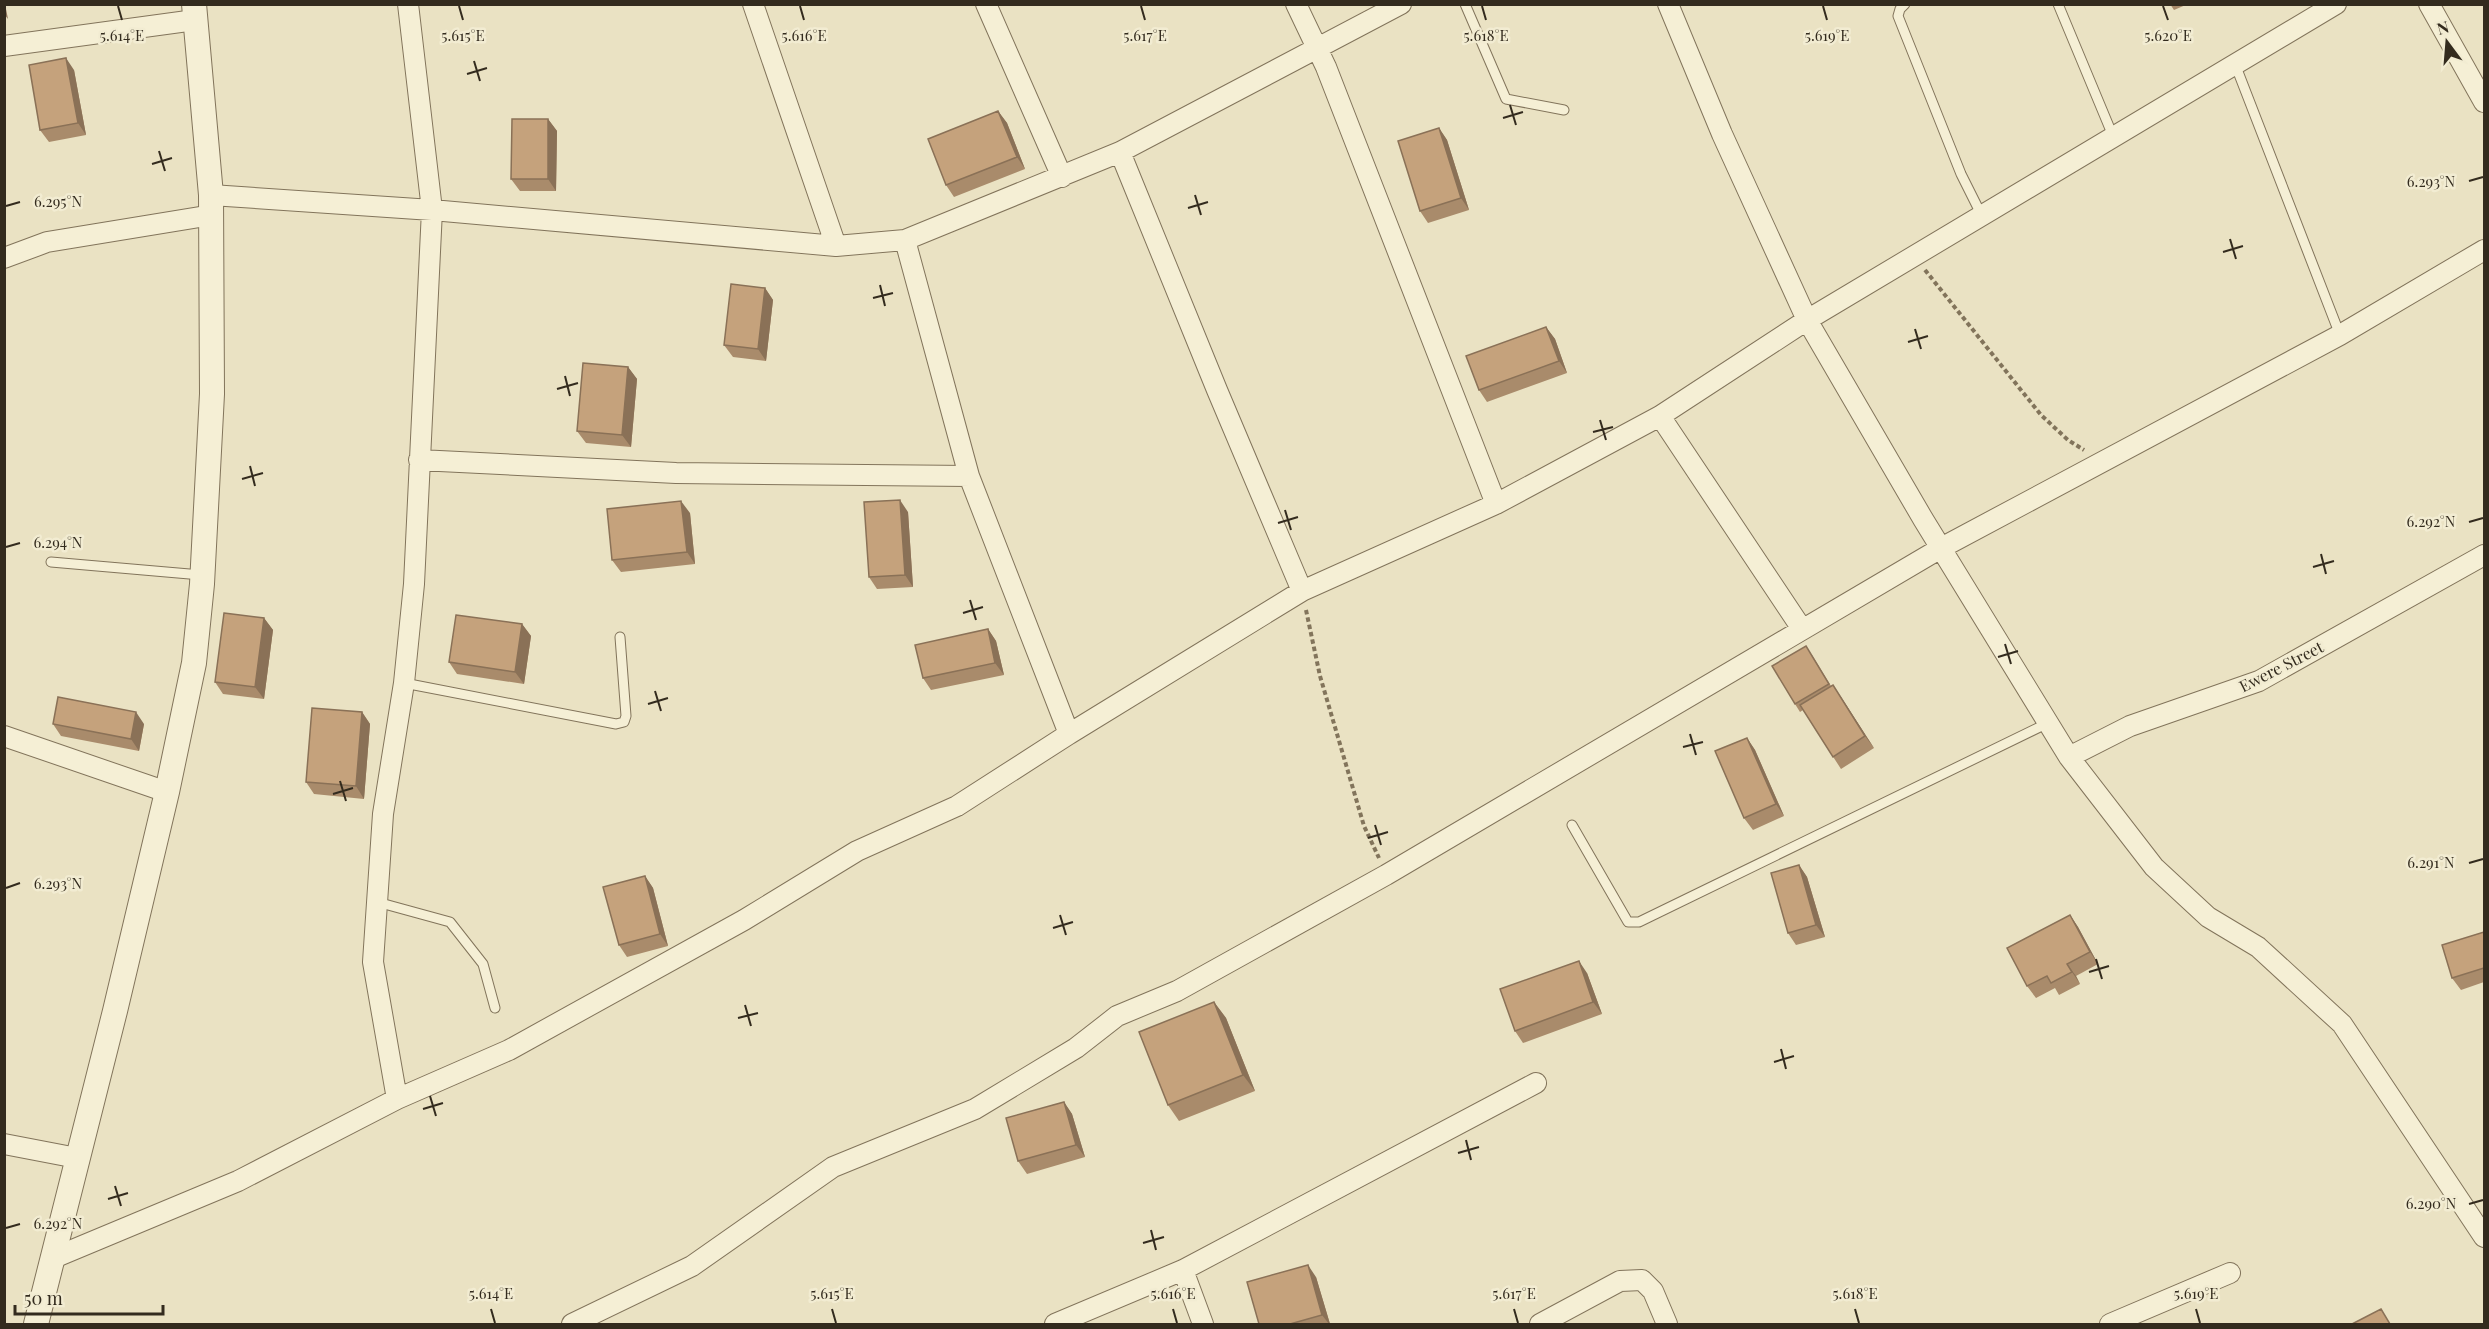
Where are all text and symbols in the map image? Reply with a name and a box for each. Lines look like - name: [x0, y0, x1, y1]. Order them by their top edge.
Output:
- north arrow: [2417, 12, 2477, 72]
- text: N: [2434, 15, 2452, 39]
- text: 5.614°E: [100, 25, 144, 45]
- text: 5.615°E: [441, 25, 485, 45]
- text: 5.616°E: [781, 25, 827, 45]
- text: 5.617°E: [1123, 25, 1167, 45]
- text: 5.618°E: [1463, 25, 1509, 45]
- text: 5.619°E: [1805, 25, 1849, 45]
- text: 5.620°E: [2144, 25, 2192, 45]
- text: 6.293°N: [2407, 171, 2456, 191]
- text: 6.295°N: [34, 191, 82, 211]
- text: 6.292°N: [2407, 511, 2456, 531]
- text: 6.294°N: [34, 532, 83, 552]
- street label: Ewere Street: [2235, 636, 2327, 696]
- text: 6.291°N: [2407, 852, 2455, 872]
- text: 6.293°N: [34, 873, 83, 893]
- text: 6.290°N: [2406, 1193, 2457, 1213]
- text: 6.292°N: [34, 1213, 83, 1233]
- scale bar: [15, 1278, 164, 1316]
- text: 5.614°E: [469, 1283, 513, 1303]
- text: 5.615°E: [810, 1283, 854, 1303]
- text: 5.616°E: [1150, 1283, 1196, 1303]
- text: 5.617°E: [1492, 1283, 1536, 1303]
- text: 5.618°E: [1832, 1283, 1878, 1303]
- text: 5.619°E: [2174, 1283, 2218, 1303]
- text: 50 m: [24, 1286, 63, 1310]

